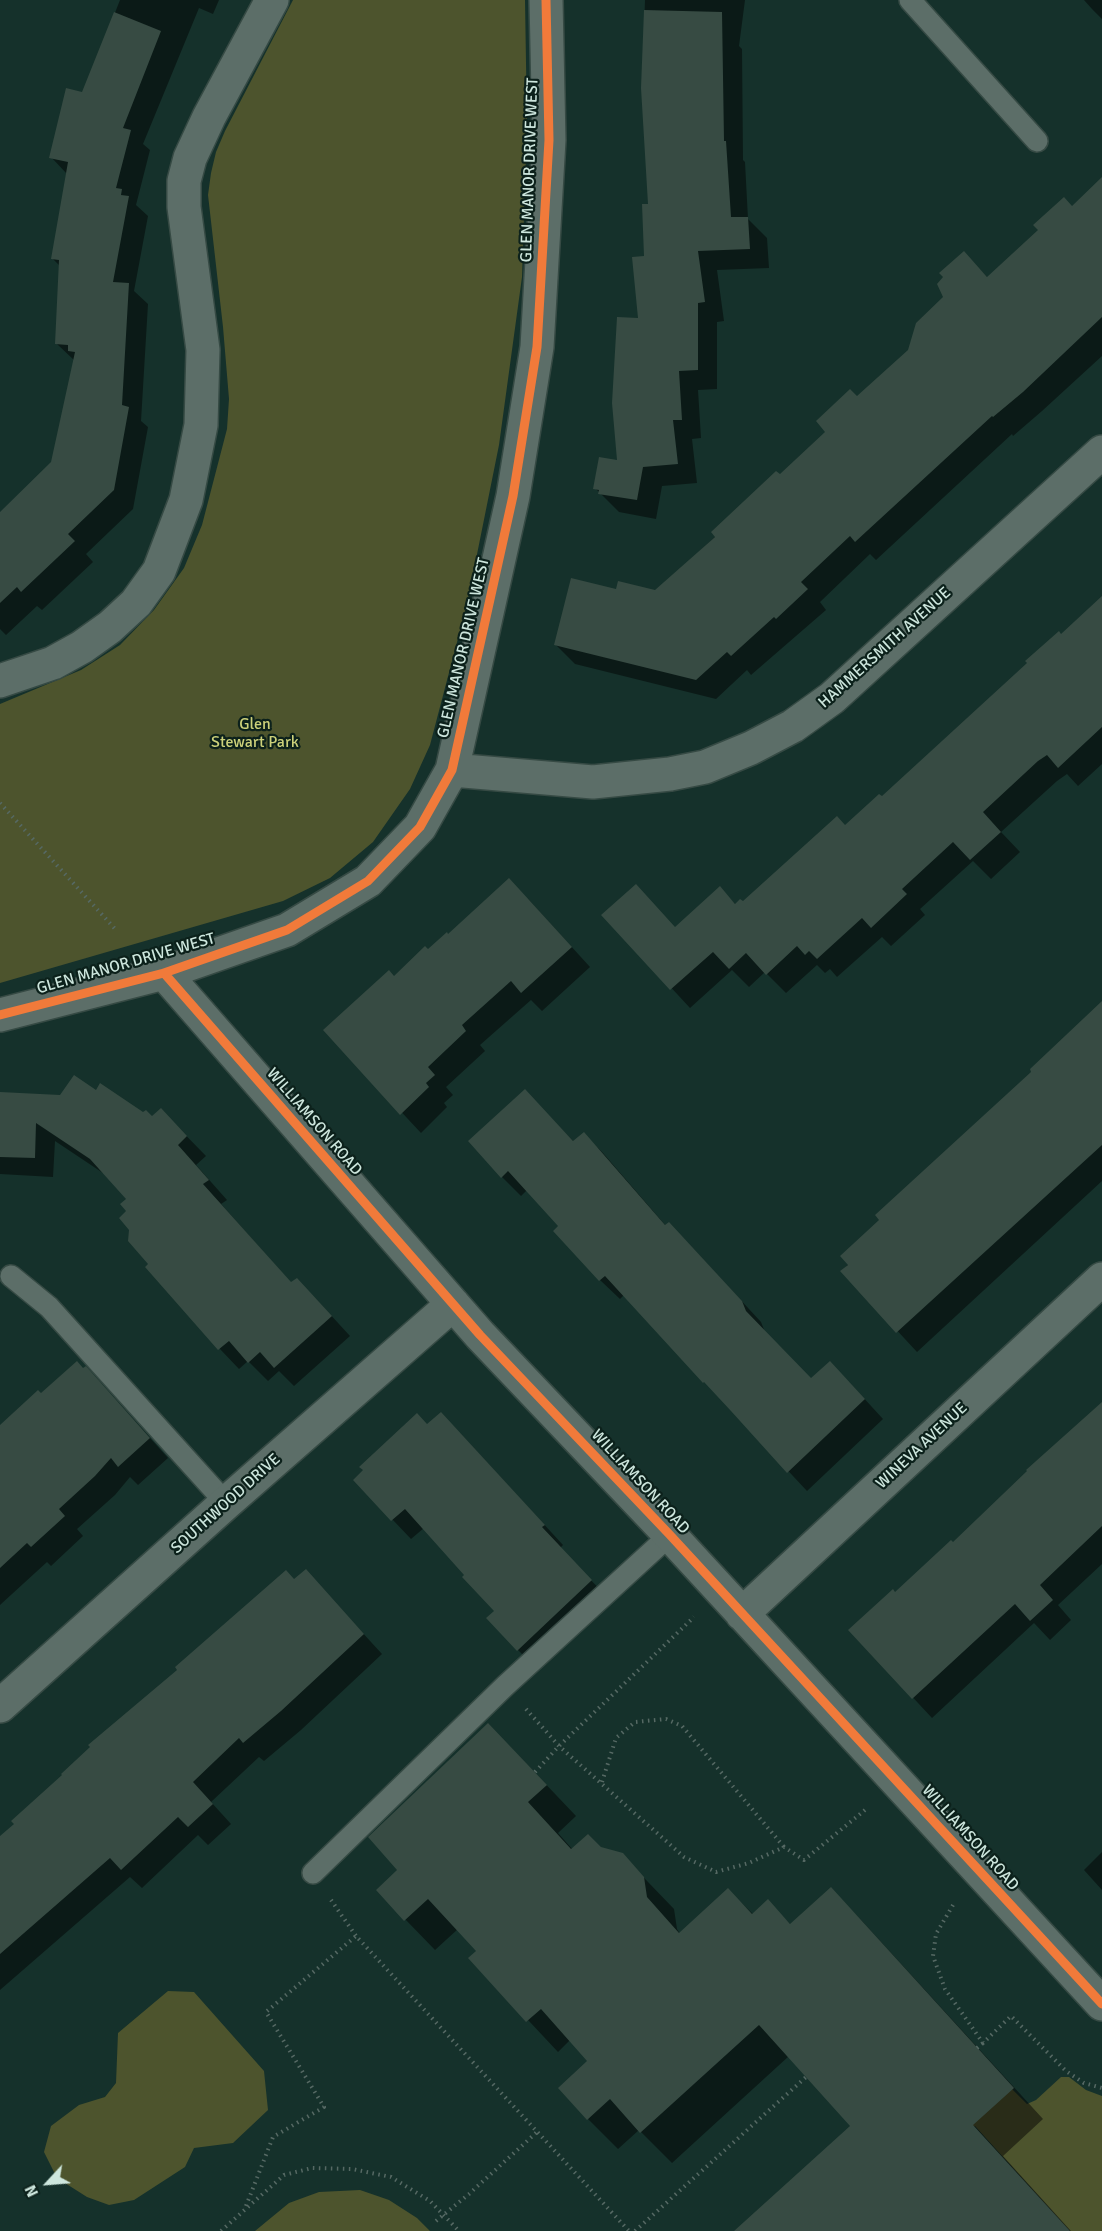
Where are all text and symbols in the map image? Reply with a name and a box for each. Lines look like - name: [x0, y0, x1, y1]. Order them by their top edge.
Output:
- street label: GLEN MANOR DRIVE WEST: [517, 77, 543, 263]
- street label: GLEN MANOR DRIVE WEST: [434, 556, 494, 740]
- street label: HAMMERSMITH AVENUE: [815, 584, 955, 712]
- park label: Glen Stewart Park: [211, 715, 299, 753]
- street label: GLEN MANOR DRIVE WEST: [35, 929, 217, 999]
- street label: WILLIAMSON ROAD: [262, 1065, 366, 1179]
- street label: WINEVA AVENUE: [872, 1399, 972, 1493]
- street label: WILLIAMSON ROAD: [587, 1426, 693, 1538]
- street label: SOUTHWOOD DRIVE: [168, 1450, 284, 1558]
- street label: WILLIAMSON ROAD: [917, 1781, 1023, 1895]
- north arrow: [18, 2153, 78, 2213]
- text: N: [20, 2182, 43, 2200]

